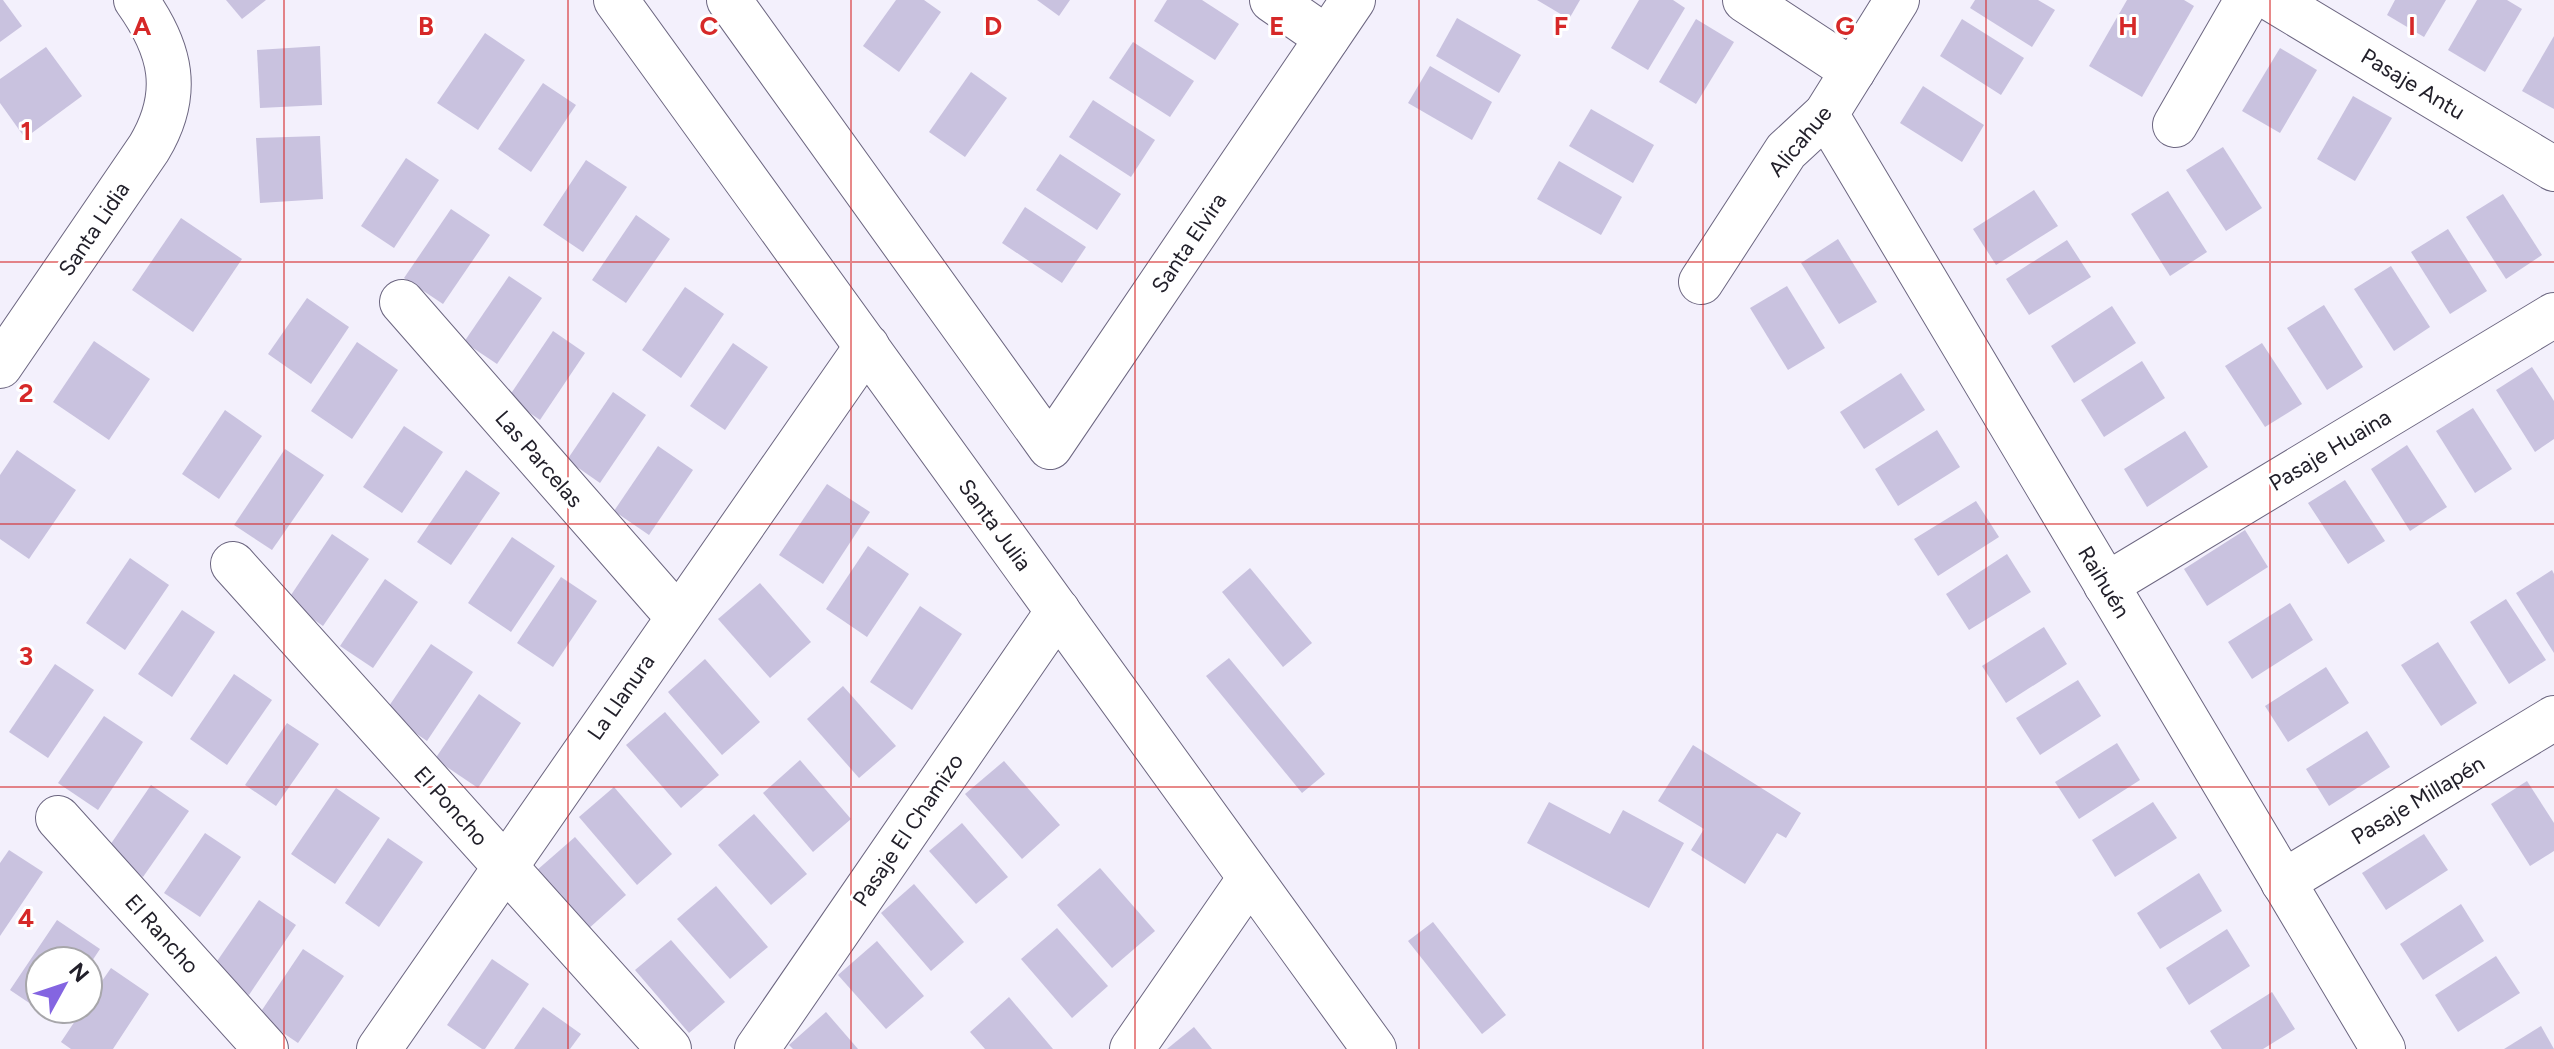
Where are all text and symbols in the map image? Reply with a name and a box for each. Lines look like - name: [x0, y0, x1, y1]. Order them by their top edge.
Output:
- text: A: [133, 10, 152, 42]
- text: B: [418, 10, 434, 42]
- text: C: [700, 10, 719, 42]
- text: D: [984, 10, 1002, 42]
- text: E: [1269, 10, 1285, 42]
- text: F: [1554, 10, 1568, 42]
- text: G: [1835, 10, 1855, 42]
- text: H: [2118, 10, 2138, 42]
- text: I: [2408, 10, 2416, 42]
- street label: Pasaje Antu: [2356, 42, 2470, 126]
- street label: Alicahue: [1762, 100, 1838, 182]
- text: 1: [21, 115, 31, 147]
- street label: Santa Lidia: [53, 177, 135, 281]
- street label: Santa Elvira: [1146, 188, 1232, 298]
- text: 2: [18, 377, 34, 409]
- street label: Pasaje Huaina: [2264, 403, 2396, 497]
- street label: Las Parcelas: [490, 405, 588, 513]
- street label: Santa Julia: [953, 474, 1037, 576]
- street label: Raihuén: [2072, 541, 2136, 623]
- text: 3: [19, 640, 33, 672]
- street label: La Llanura: [582, 649, 660, 745]
- street label: Pasaje El Chamizo: [847, 748, 969, 912]
- street label: Pasaje Millapén: [2347, 750, 2489, 850]
- street label: El Poncho: [408, 761, 494, 851]
- street label: El Rancho: [119, 889, 205, 979]
- text: 4: [18, 902, 34, 934]
- north arrow: [24, 945, 104, 1025]
- text: N: [63, 957, 95, 988]

